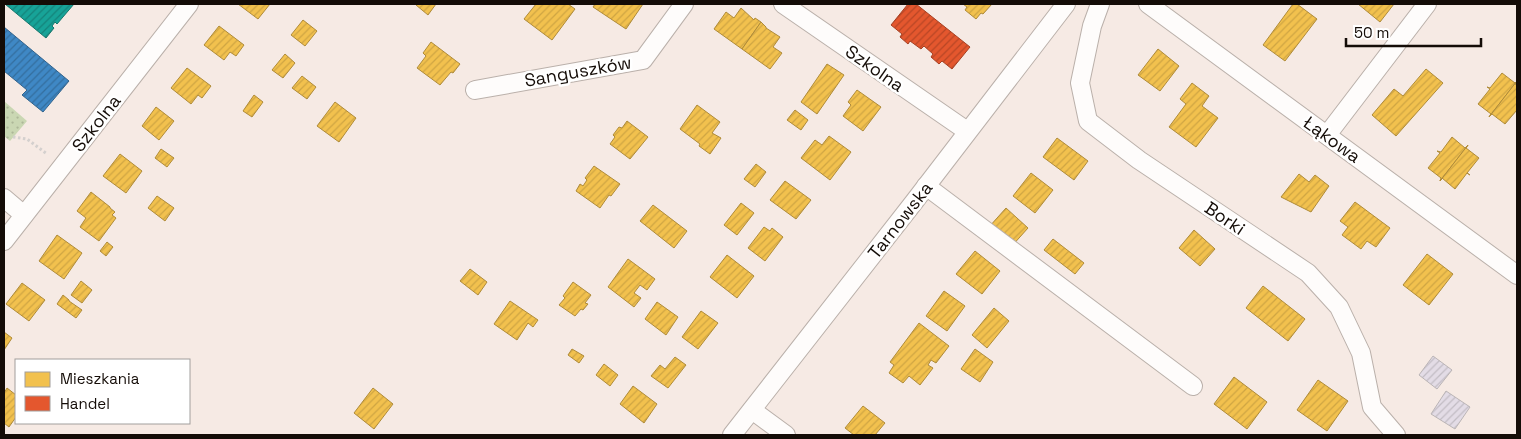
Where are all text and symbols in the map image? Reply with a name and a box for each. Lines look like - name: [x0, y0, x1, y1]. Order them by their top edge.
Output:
- scale bar: [1346, 15, 1481, 47]
- text: 50 m: [1354, 23, 1389, 42]
- street label: Szkolna: [841, 39, 909, 97]
- street label: Sanguszków: [523, 50, 633, 92]
- street label: Szkolna: [66, 90, 126, 156]
- street label: Łąkowa: [1299, 110, 1365, 168]
- street label: Tarnowska: [863, 177, 937, 263]
- street label: Borki: [1200, 196, 1250, 240]
- legend: [15, 359, 190, 424]
- text: Mieszkania: [60, 369, 140, 388]
- text: Handel: [60, 394, 110, 413]

